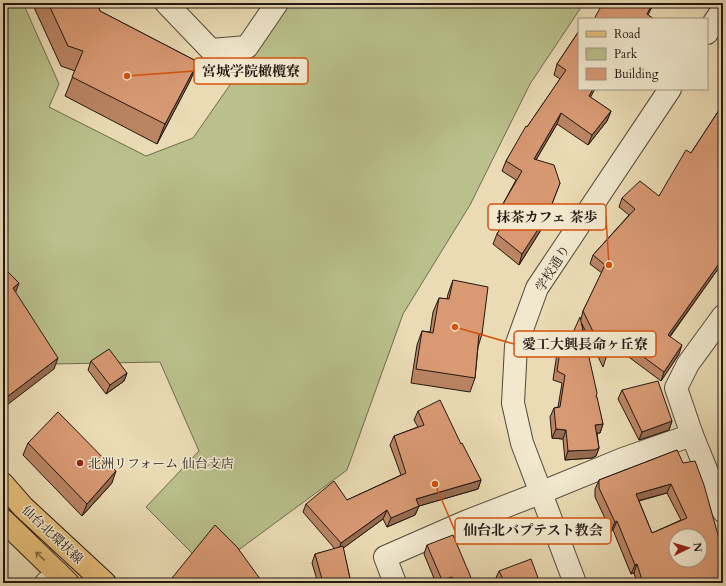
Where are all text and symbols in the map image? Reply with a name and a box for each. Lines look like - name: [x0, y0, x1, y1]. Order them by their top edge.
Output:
- legend: [578, 18, 708, 90]
- text: Road: [614, 26, 641, 42]
- text: Park: [614, 46, 638, 62]
- callout: 宮城学院橄欖寮: [194, 58, 308, 84]
- text: 宮城学院橄欖寮: [202, 62, 300, 81]
- text: Building: [614, 66, 659, 82]
- callout: 抹茶カフェ 茶歩: [488, 204, 606, 230]
- text: 抹茶カフェ 茶歩: [496, 208, 598, 227]
- street label: 学校通り: [531, 242, 574, 295]
- callout: 愛工大興長命ヶ丘寮: [514, 331, 656, 357]
- text: 愛工大興長命ヶ丘寮: [522, 335, 648, 354]
- place label: 北洲リフォーム 仙台支店: [88, 455, 234, 473]
- marker: 北洲リフォーム 仙台支店: [75, 458, 85, 468]
- street label: 仙台北環状線: [18, 502, 87, 568]
- callout: 仙台北バプテスト教会: [455, 518, 611, 544]
- text: 仙台北バプテスト教会: [463, 521, 603, 540]
- north arrow: [668, 528, 708, 568]
- text: N: [690, 542, 705, 553]
- one-way arrow: [35, 551, 45, 561]

